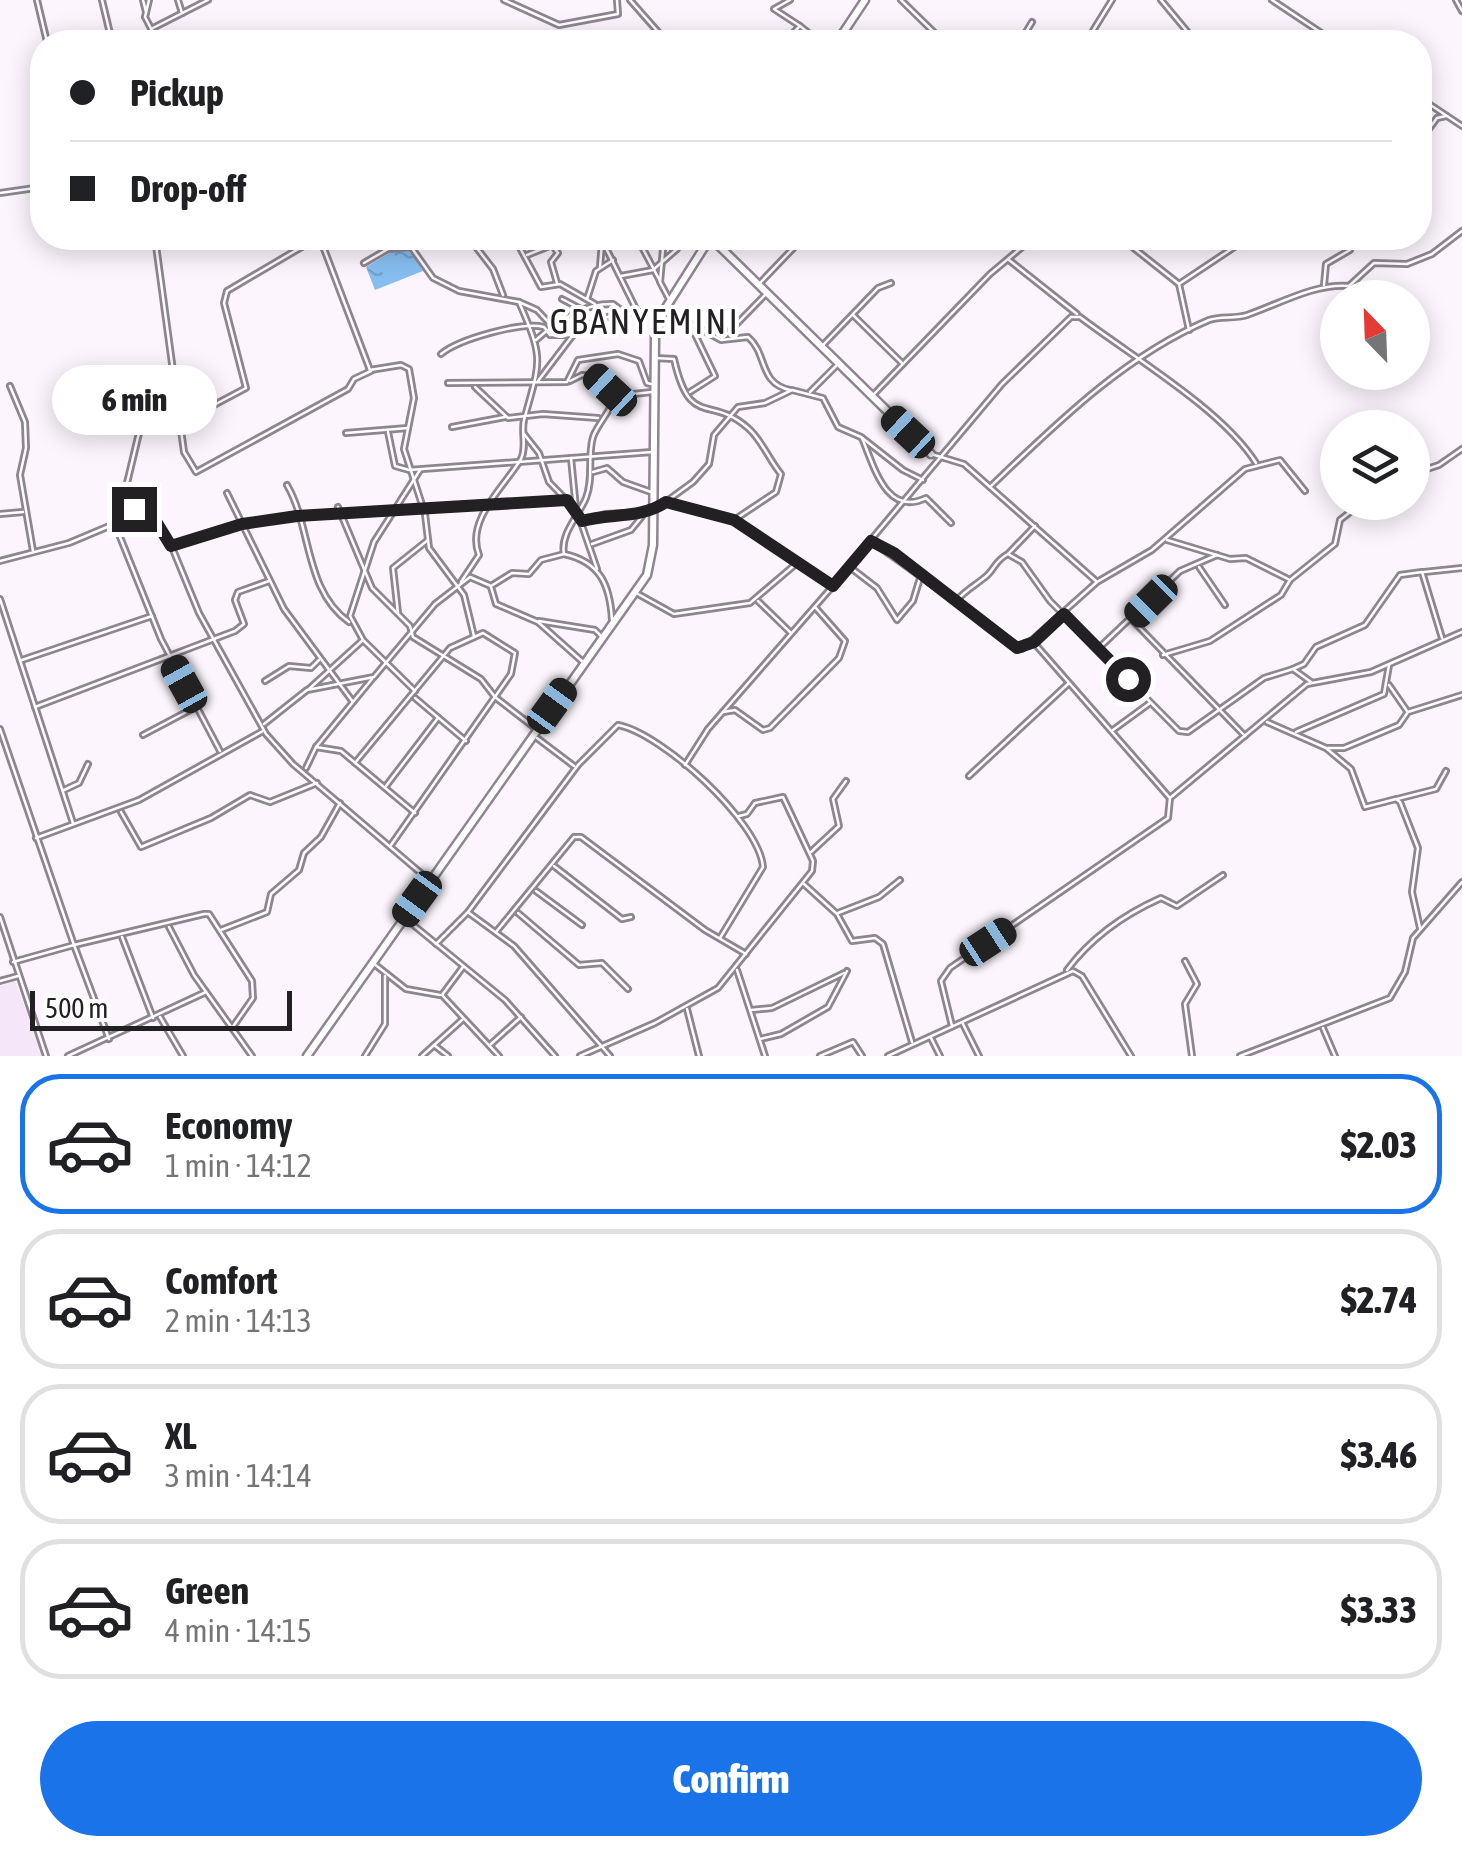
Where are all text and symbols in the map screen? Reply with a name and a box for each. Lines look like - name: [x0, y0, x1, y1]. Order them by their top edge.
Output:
- text: Pickup: [130, 71, 224, 114]
- text: Drop-off: [130, 167, 246, 210]
- north arrow: [1320, 280, 1430, 390]
- map controls: [1320, 280, 1430, 520]
- district label: GBANYEMINI: [550, 301, 740, 341]
- car: [578, 359, 642, 421]
- callout: 6 min: [52, 364, 216, 434]
- text: 6 min: [102, 381, 167, 418]
- car: [876, 401, 940, 463]
- button: layers: [1320, 410, 1430, 520]
- route end: [112, 487, 157, 532]
- car: [1119, 569, 1183, 633]
- car: [156, 650, 212, 718]
- route start: [1106, 657, 1151, 702]
- car: [522, 673, 582, 739]
- car: [387, 866, 447, 932]
- car: [955, 913, 1021, 971]
- scale bar: [30, 986, 292, 1030]
- text: 500 m: [45, 992, 108, 1024]
- icon: car: [45, 1099, 135, 1189]
- text: Economy: [165, 1104, 292, 1147]
- text: $2.03: [1341, 1123, 1417, 1166]
- text: 1 min · 14:12: [165, 1147, 312, 1184]
- icon: car: [45, 1254, 135, 1344]
- text: Comfort: [165, 1259, 277, 1302]
- text: $2.74: [1341, 1278, 1417, 1321]
- text: 2 min · 14:13: [165, 1302, 312, 1339]
- icon: car: [45, 1409, 135, 1499]
- text: XL: [165, 1414, 197, 1457]
- text: $3.46: [1341, 1433, 1417, 1476]
- text: 3 min · 14:14: [165, 1457, 312, 1494]
- icon: car: [45, 1564, 135, 1654]
- text: Green: [165, 1569, 249, 1612]
- text: $3.33: [1341, 1588, 1417, 1631]
- text: 4 min · 14:15: [165, 1612, 312, 1649]
- button: Confirm: [40, 1721, 1422, 1836]

